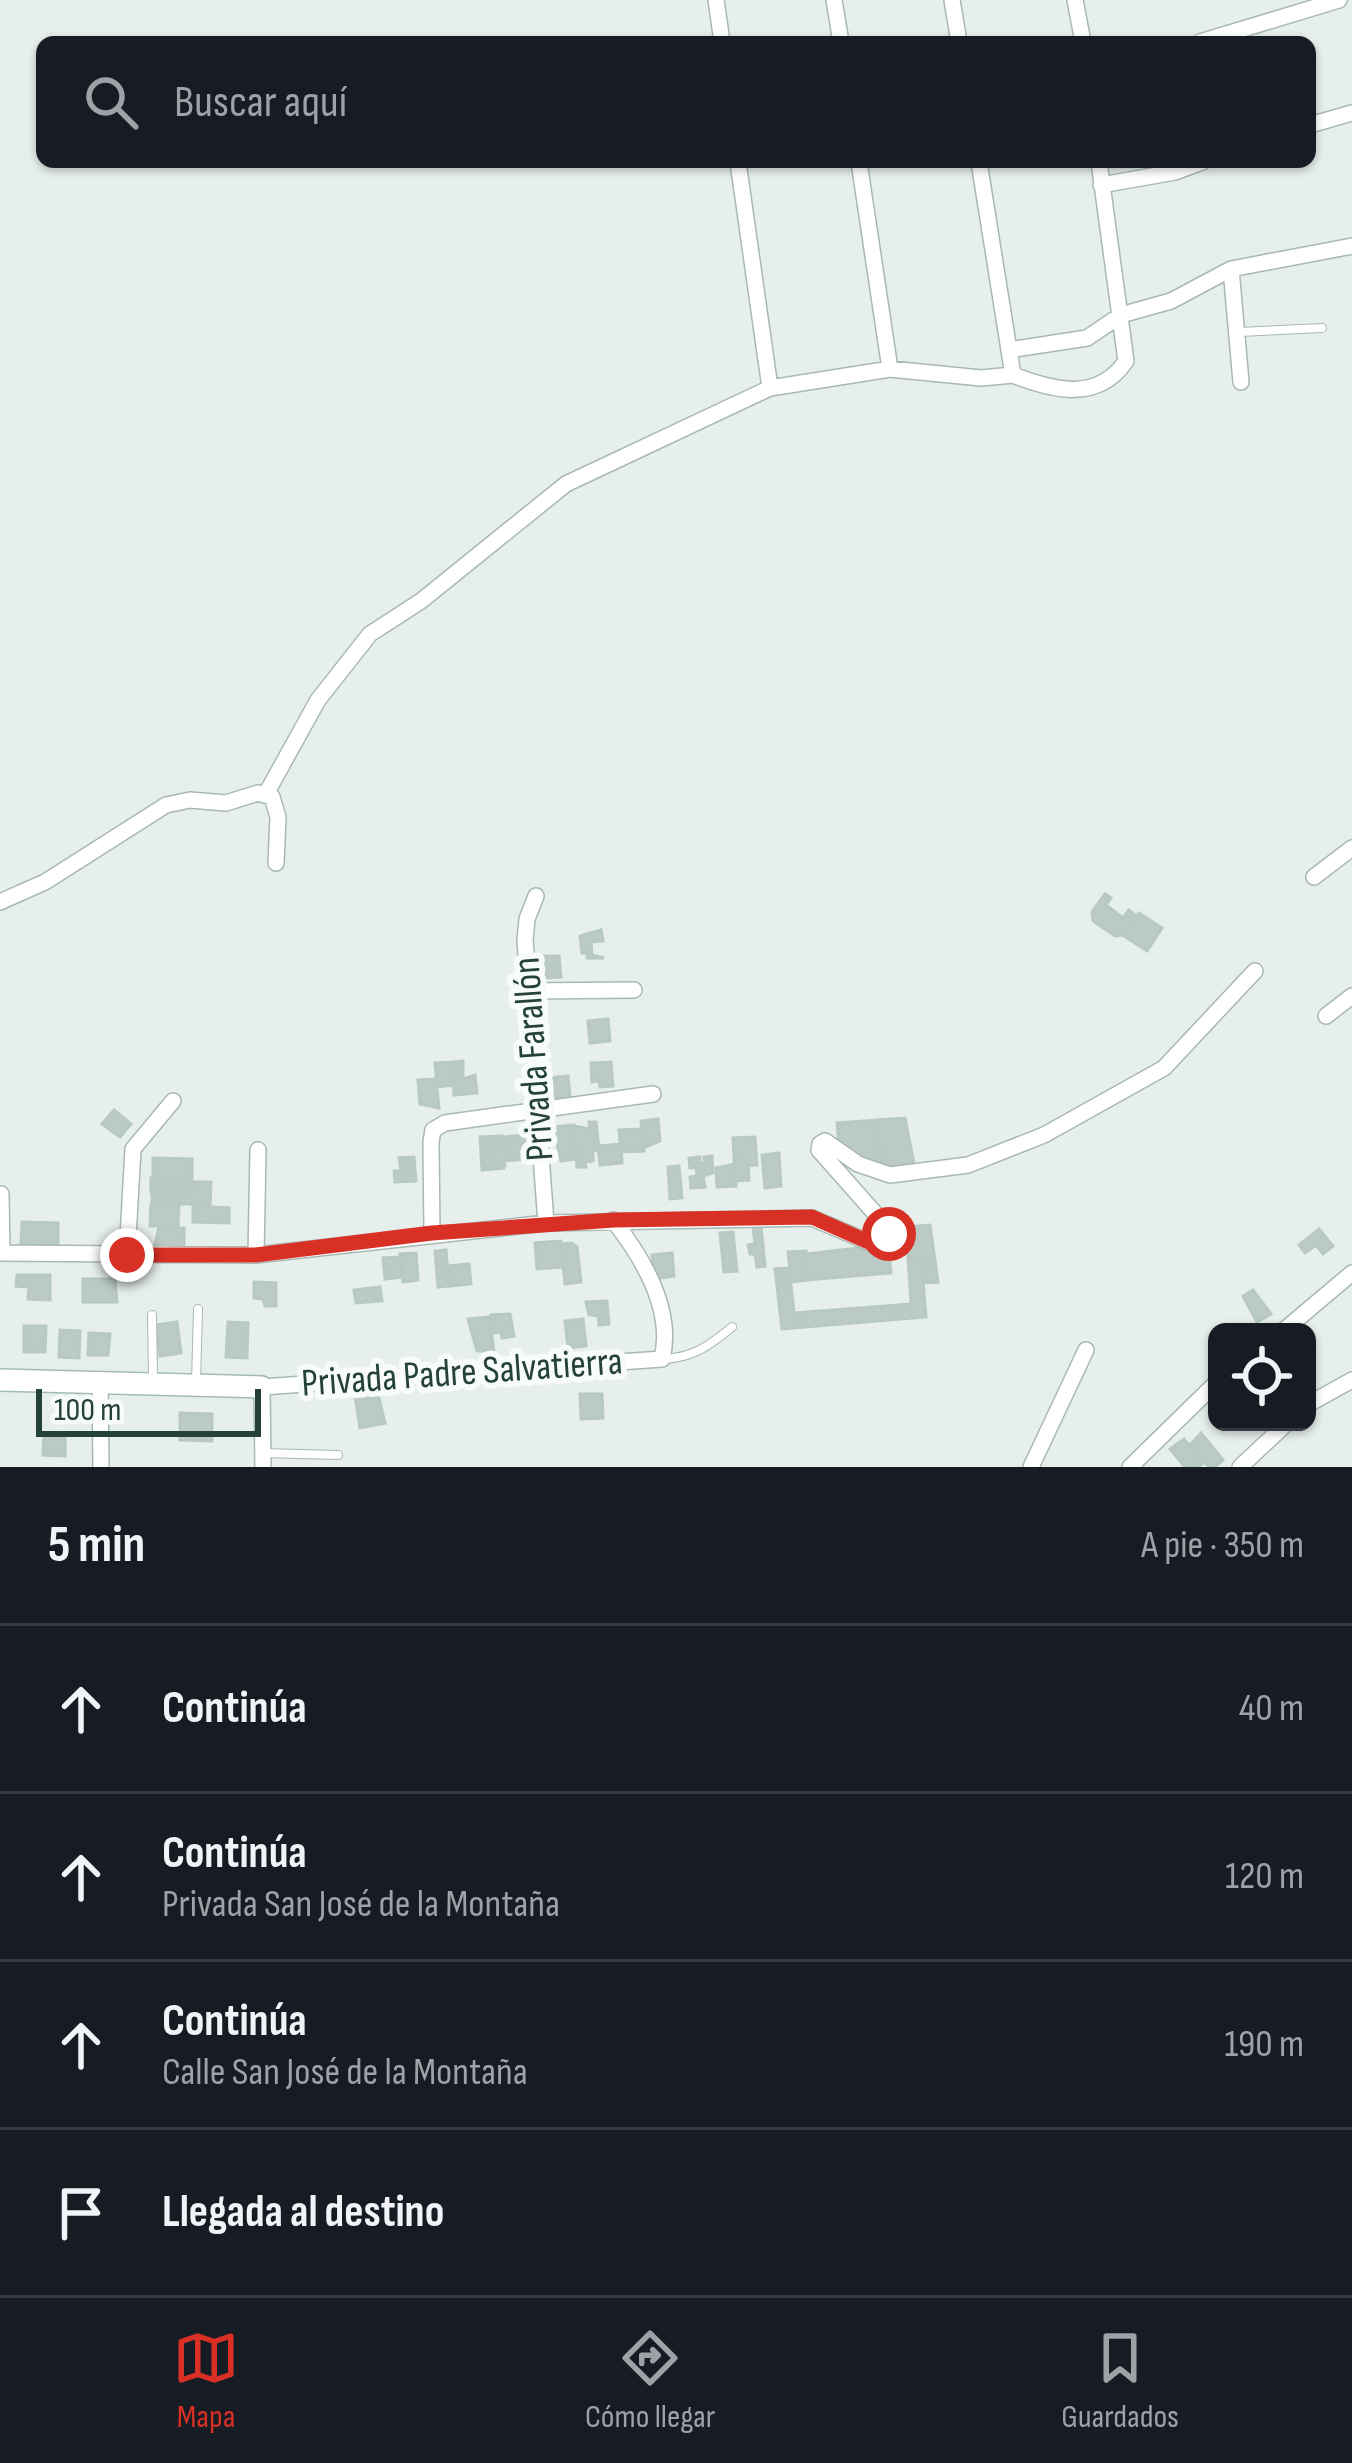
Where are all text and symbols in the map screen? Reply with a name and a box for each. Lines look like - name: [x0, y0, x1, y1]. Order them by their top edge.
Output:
- search box: [36, 36, 1316, 168]
- icon: search: [78, 69, 144, 135]
- text: Buscar aquí: [174, 75, 347, 130]
- street label: Privada Farallón: [503, 956, 565, 1162]
- route start: [862, 1207, 916, 1261]
- route end: [100, 1228, 154, 1282]
- map controls: [1208, 1323, 1316, 1431]
- button: locate: [1208, 1323, 1316, 1431]
- street label: Privada Padre Salvatierra: [300, 1338, 624, 1408]
- scale bar: [36, 1383, 261, 1436]
- text: 100 m: [54, 1390, 121, 1430]
- text: 5 min: [48, 1515, 145, 1576]
- text: A pie · 350 m: [1141, 1522, 1304, 1569]
- icon: ahead: [48, 1676, 114, 1742]
- text: Continúa: [162, 1681, 307, 1736]
- text: 40 m: [1239, 1685, 1304, 1732]
- text: Continúa: [162, 1826, 307, 1881]
- icon: ahead: [48, 1844, 114, 1910]
- text: 120 m: [1225, 1853, 1304, 1900]
- text: Privada San José de la Montaña: [162, 1881, 560, 1928]
- text: Continúa: [162, 1994, 307, 2049]
- icon: ahead: [48, 2012, 114, 2078]
- text: 190 m: [1224, 2021, 1304, 2068]
- text: Calle San José de la Montaña: [162, 2049, 528, 2096]
- icon: arrive: [48, 2180, 114, 2246]
- text: Llegada al destino: [162, 2185, 444, 2240]
- tab: Mapa: [173, 2325, 239, 2437]
- tab: Cómo llegar: [585, 2325, 715, 2437]
- tab: Guardados: [1061, 2325, 1179, 2437]

